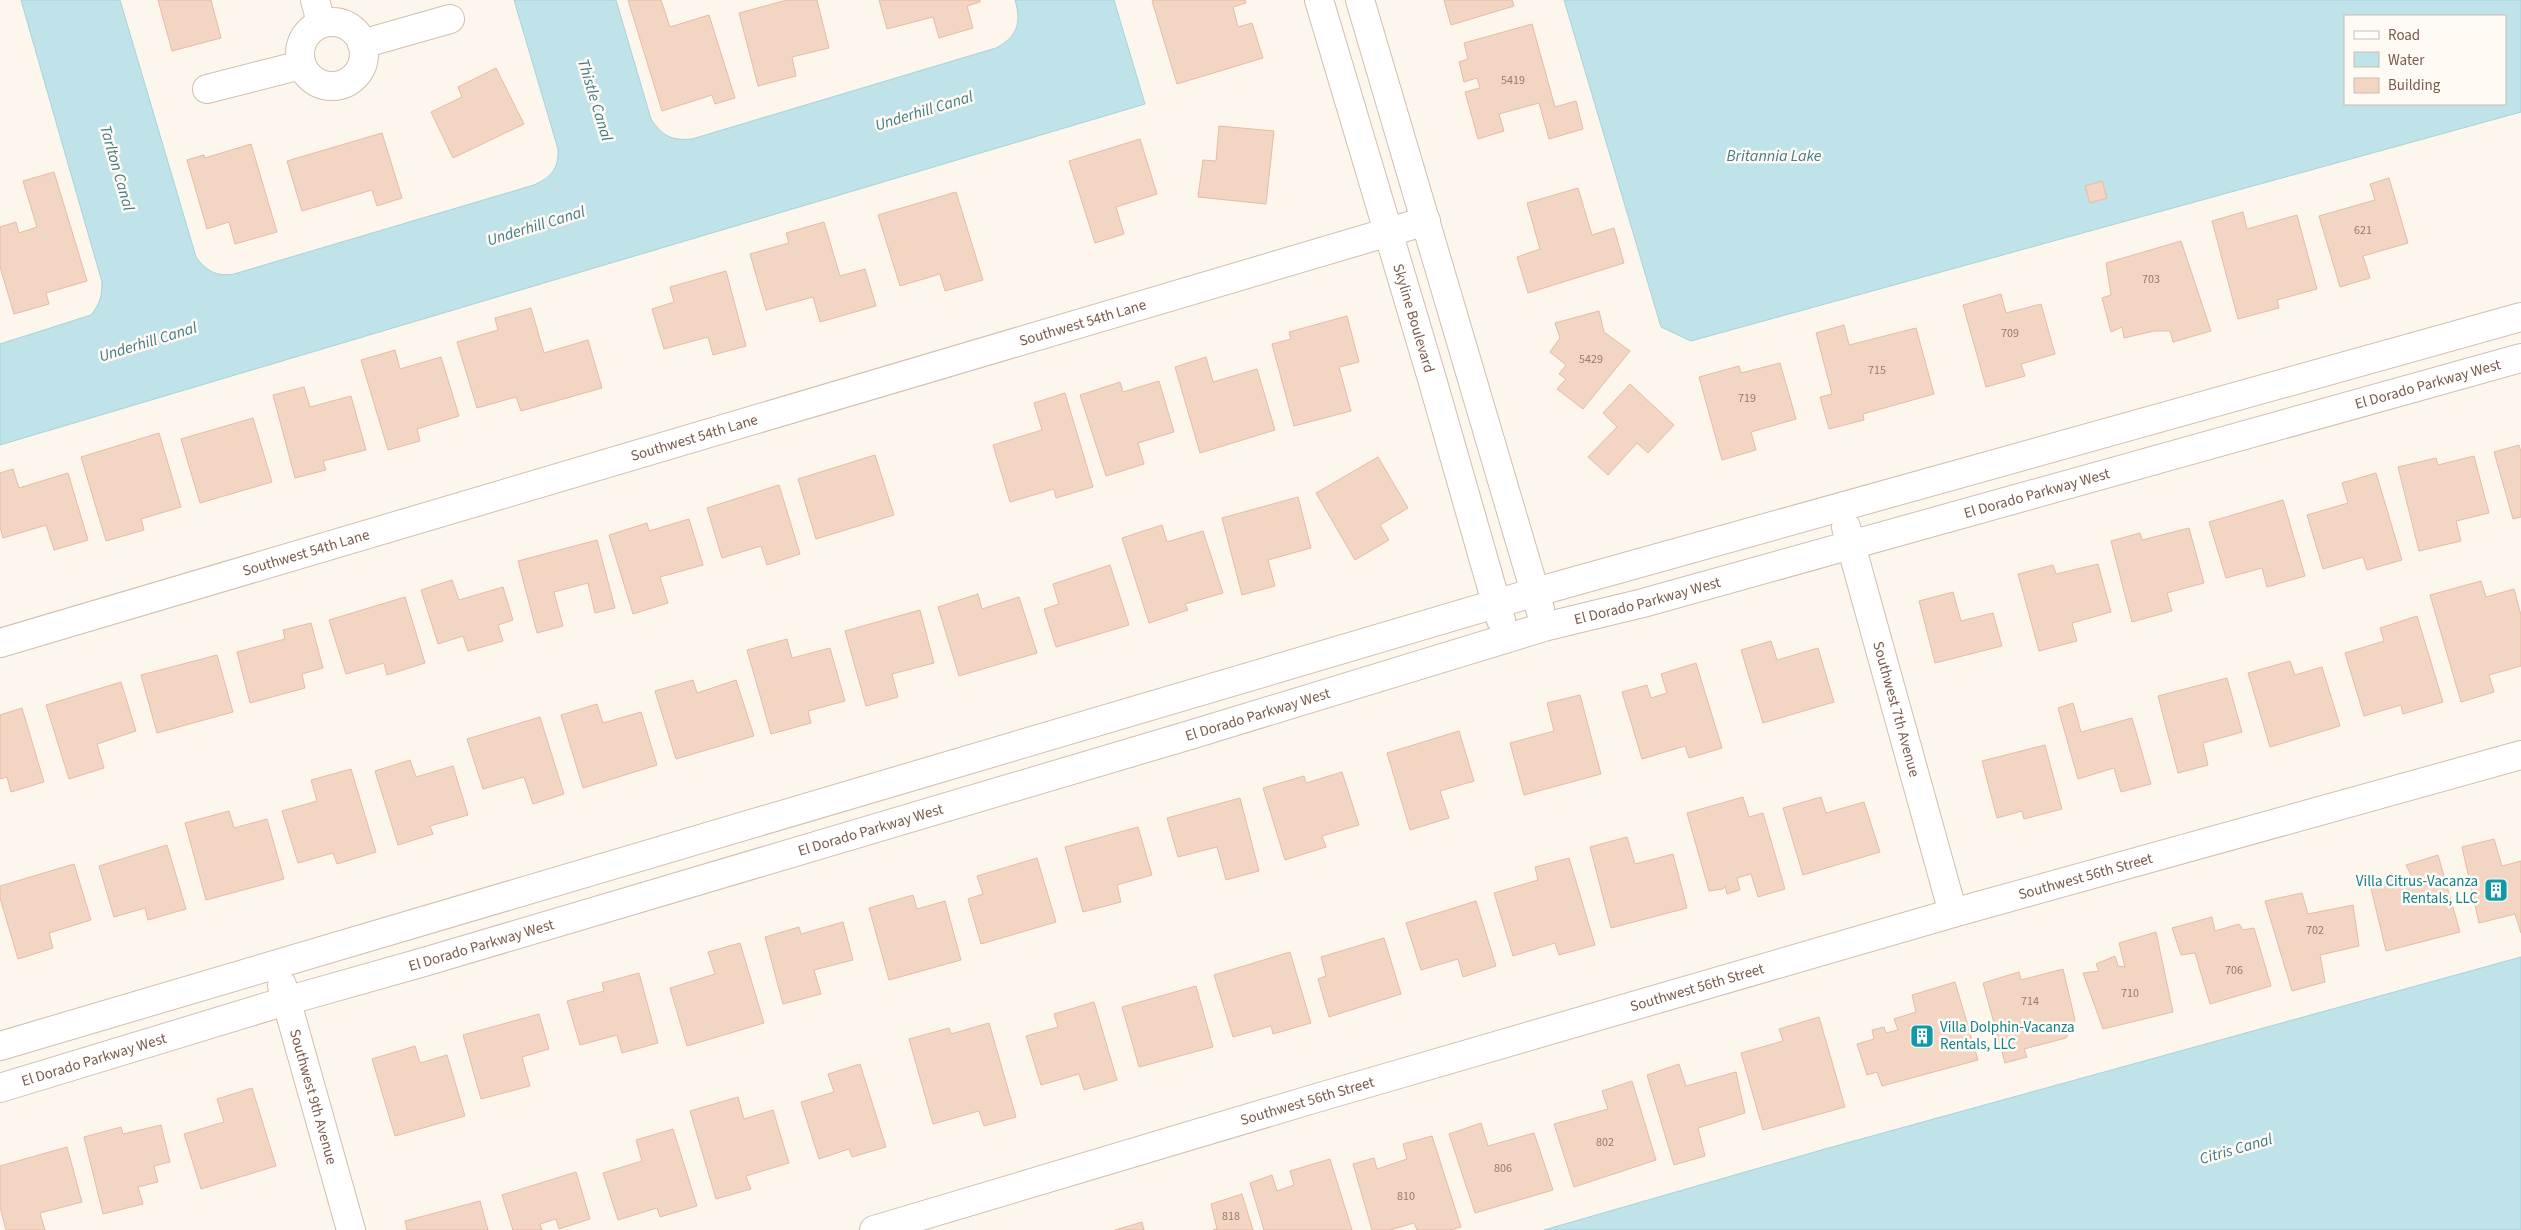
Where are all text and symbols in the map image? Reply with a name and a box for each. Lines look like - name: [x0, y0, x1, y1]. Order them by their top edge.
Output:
- legend: [2344, 15, 2506, 105]
- text: Road: [2388, 25, 2420, 46]
- text: Water: [2388, 50, 2425, 71]
- water label: Thistle Canal: [572, 56, 618, 144]
- house number: 5419: [1501, 72, 1525, 89]
- text: Building: [2388, 75, 2441, 96]
- water label: Underhill Canal: [872, 86, 976, 136]
- water label: Tarlton Canal: [94, 123, 140, 213]
- water label: Britannia Lake: [1726, 145, 1822, 167]
- water label: Underhill Canal: [484, 201, 588, 251]
- house number: 621: [2354, 222, 2372, 239]
- street label: Skyline Boulevard: [1388, 261, 1440, 375]
- house number: 703: [2142, 271, 2160, 288]
- street label: Southwest 54th Lane: [1017, 294, 1149, 351]
- water label: Underhill Canal: [96, 317, 200, 367]
- house number: 709: [2001, 325, 2019, 342]
- house number: 5429: [1579, 351, 1603, 368]
- street label: El Dorado Parkway West: [2352, 354, 2503, 414]
- house number: 715: [1868, 362, 1886, 379]
- house number: 719: [1738, 390, 1756, 407]
- street label: Southwest 54th Lane: [628, 409, 760, 466]
- street label: El Dorado Parkway West: [1961, 463, 2112, 523]
- street label: Southwest 54th Lane: [240, 524, 372, 581]
- street label: El Dorado Parkway West: [1572, 571, 1723, 630]
- street label: Southwest 7th Avenue: [1868, 639, 1925, 779]
- street label: El Dorado Parkway West: [1183, 682, 1333, 746]
- street label: El Dorado Parkway West: [795, 798, 946, 861]
- street label: Southwest 56th Street: [2016, 847, 2155, 905]
- place label: Villa Citrus-Vacanza Rentals, LLC: [2356, 871, 2478, 909]
- building icon: Villa Citrus-Vacanza Rentals, LLC: [2483, 877, 2509, 903]
- street label: El Dorado Parkway West: [406, 914, 556, 976]
- house number: 702: [2306, 922, 2324, 939]
- street label: Southwest 56th Street: [1627, 958, 1767, 1017]
- house number: 706: [2225, 962, 2243, 979]
- house number: 710: [2121, 985, 2139, 1002]
- house number: 714: [2021, 993, 2039, 1010]
- place label: Villa Dolphin-Vacanza Rentals, LLC: [1940, 1017, 2075, 1055]
- building icon: Villa Dolphin-Vacanza Rentals, LLC: [1909, 1023, 1935, 1049]
- street label: Southwest 9th Avenue: [284, 1026, 343, 1167]
- street label: El Dorado Parkway West: [19, 1028, 169, 1091]
- street label: Southwest 56th Street: [1238, 1071, 1377, 1131]
- water label: Citris Canal: [2197, 1128, 2275, 1170]
- house number: 802: [1596, 1134, 1614, 1151]
- house number: 806: [1494, 1160, 1512, 1177]
- house number: 810: [1397, 1188, 1415, 1205]
- house number: 818: [1222, 1208, 1240, 1225]

